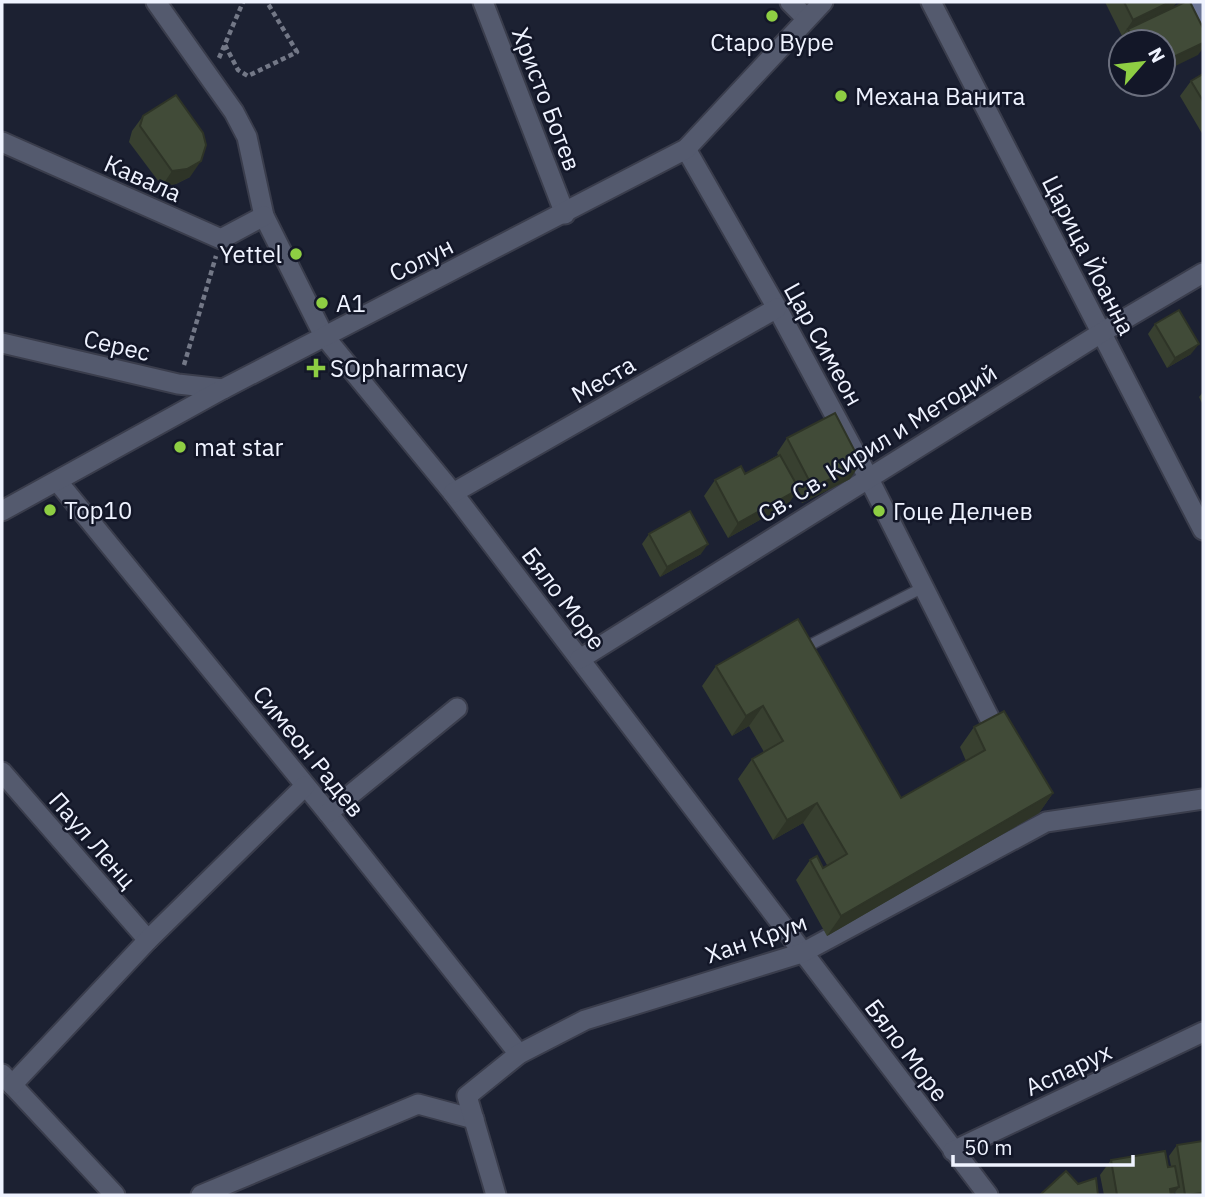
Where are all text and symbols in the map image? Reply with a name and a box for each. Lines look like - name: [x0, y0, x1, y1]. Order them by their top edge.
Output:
- marker: Ctapo Bype: [764, 8, 780, 24]
- street label: Христо Ботев: [505, 23, 589, 175]
- place label: Ctapo Bype: [710, 26, 834, 58]
- north arrow: [1107, 28, 1177, 98]
- text: N: [1143, 43, 1171, 67]
- place label: Механа Ванита: [855, 80, 1026, 112]
- marker: Механа Ванита: [833, 88, 849, 104]
- street label: Кавала: [99, 147, 187, 209]
- street label: Царица Йоанна: [1035, 170, 1143, 341]
- street label: Солун: [383, 229, 459, 289]
- place label: Yettel: [220, 238, 282, 270]
- marker: Yettel: [288, 246, 304, 262]
- street label: Цар Симеон: [777, 277, 871, 411]
- place label: A1: [336, 287, 366, 319]
- marker: A1: [314, 295, 330, 311]
- street label: Серес: [81, 322, 153, 368]
- street label: Места: [565, 348, 641, 410]
- place label: SOpharmacy: [330, 352, 468, 384]
- street label: Св. Св. Кирил и Методий: [751, 356, 1003, 530]
- marker: SOpharmacy: [308, 360, 324, 376]
- place label: mat star: [194, 431, 284, 463]
- marker: mat star: [172, 439, 188, 455]
- place label: Top10: [64, 494, 132, 526]
- place label: Гоце Делчев: [893, 495, 1033, 527]
- marker: Top10: [42, 502, 58, 518]
- marker: Гоце Делчев: [871, 503, 887, 519]
- street label: Бяло Море: [515, 540, 613, 656]
- street label: Симеон Радев: [246, 678, 372, 824]
- street label: Паул Ленц: [42, 785, 144, 895]
- street label: Хан Крум: [701, 906, 811, 970]
- street label: Бяло Море: [858, 992, 956, 1108]
- street label: Аспарух: [1020, 1035, 1116, 1103]
- scale bar: [953, 1124, 1133, 1168]
- text: 50 m: [964, 1133, 1013, 1161]

